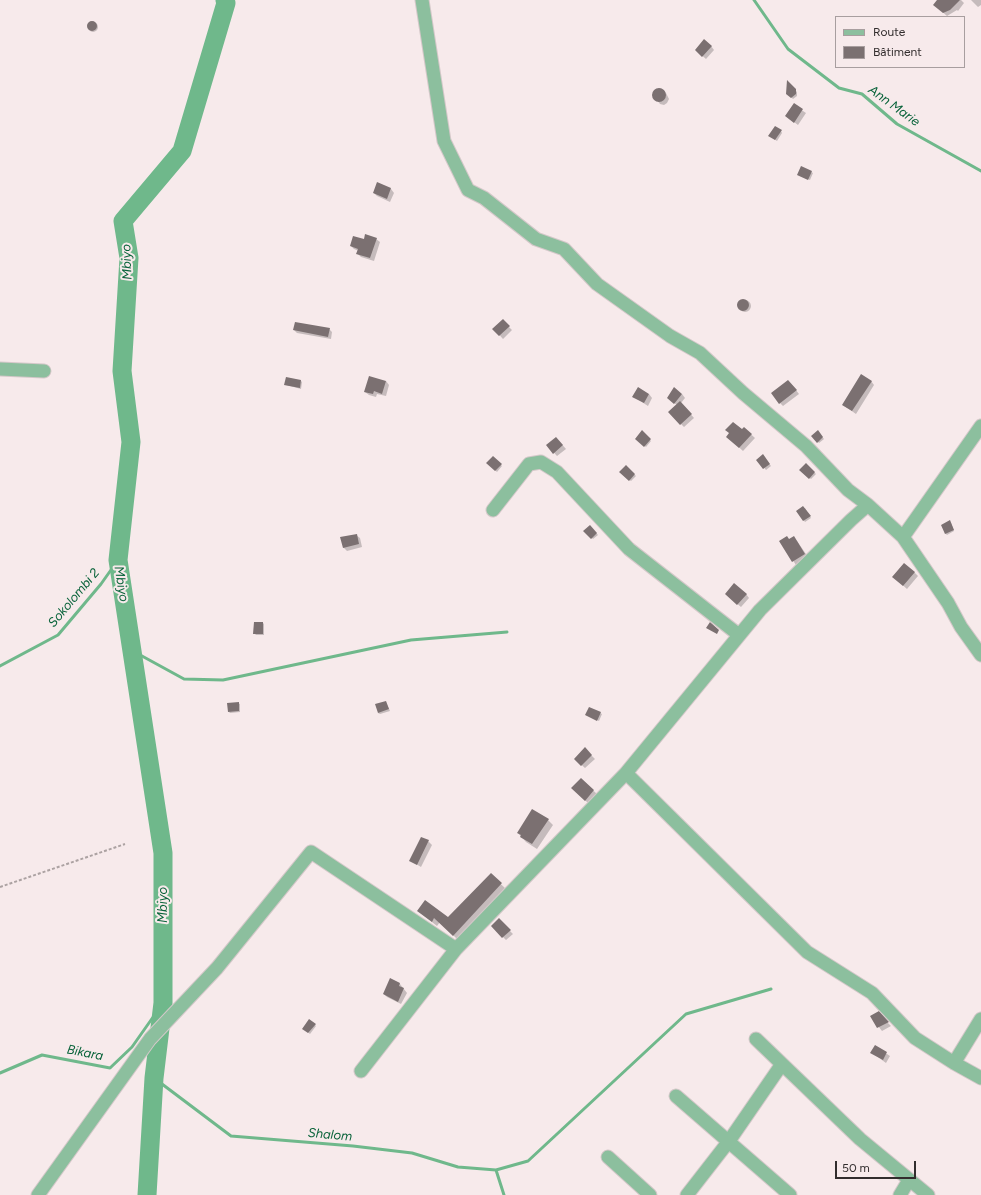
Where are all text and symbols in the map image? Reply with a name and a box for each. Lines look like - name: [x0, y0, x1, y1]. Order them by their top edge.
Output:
- legend: [835, 16, 965, 68]
- text: Route: [873, 25, 905, 39]
- text: Bâtiment: [873, 45, 922, 59]
- water label: Ann Marie: [865, 82, 923, 130]
- water label: Mbiyo: [119, 244, 135, 280]
- water label: Sokolombi 2: [45, 565, 103, 631]
- water label: Mbiyo: [110, 565, 132, 603]
- water label: Mbiyo: [155, 887, 171, 923]
- water label: Bikara: [65, 1042, 105, 1064]
- water label: Shalom: [307, 1125, 353, 1145]
- scale bar: [837, 1153, 918, 1179]
- text: 50 m: [842, 1161, 870, 1175]

